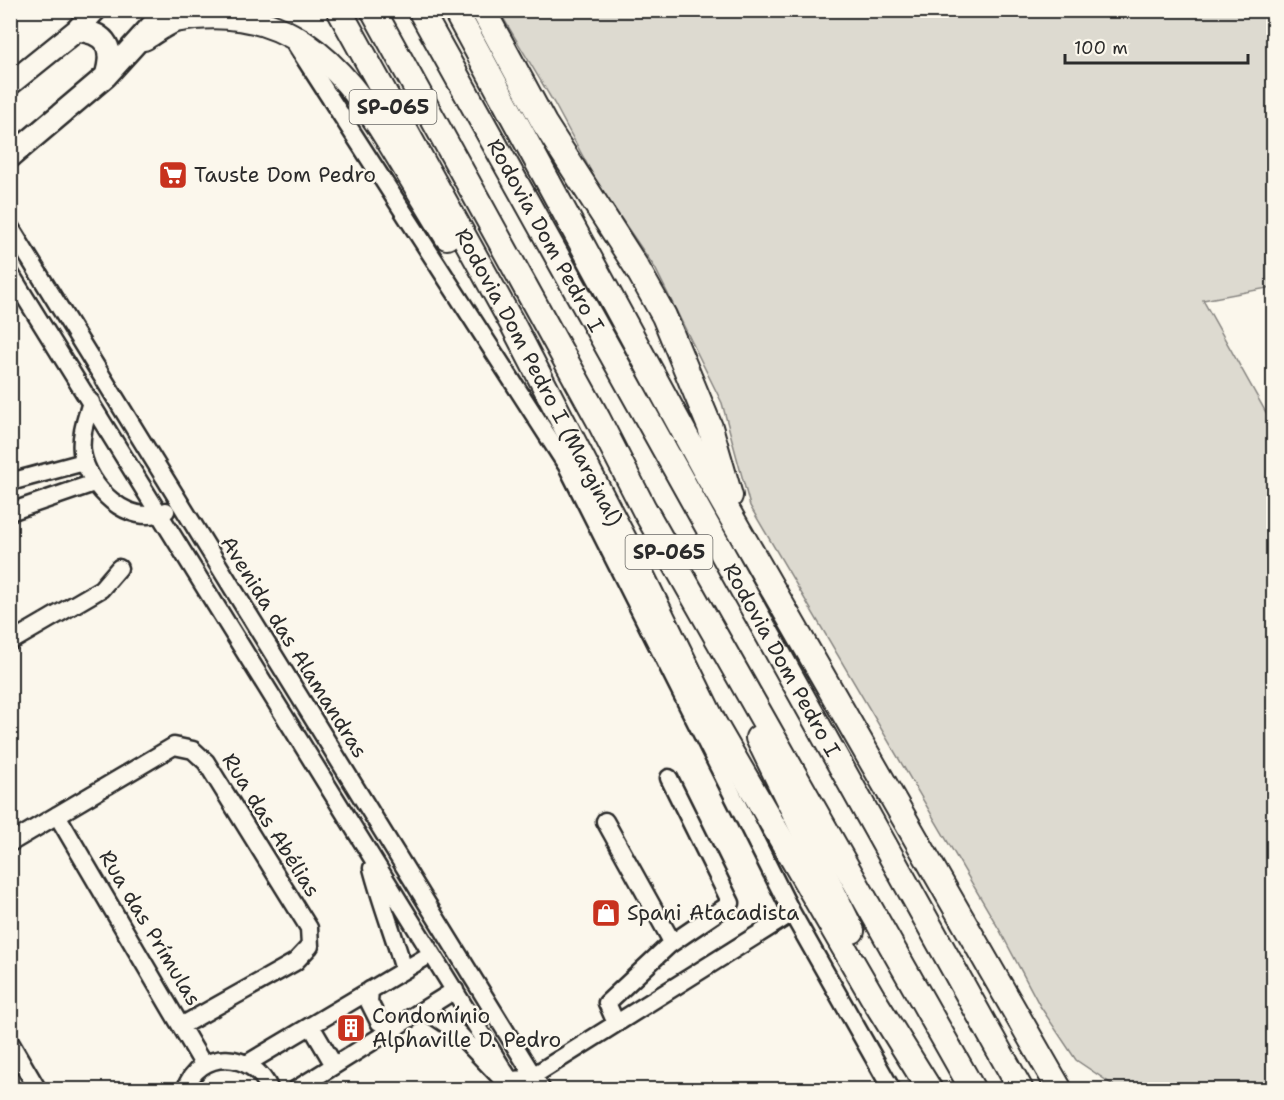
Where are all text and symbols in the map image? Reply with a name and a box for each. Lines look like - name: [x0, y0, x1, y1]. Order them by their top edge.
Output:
- scale bar: [1065, 27, 1248, 65]
- text: 100 m: [1074, 36, 1128, 60]
- road number: SP-065: [350, 90, 436, 124]
- street label: Rodovia Dom Pedro I: [480, 134, 611, 337]
- supermarket icon: Tauste Dom Pedro: [157, 159, 189, 191]
- place label: Tauste Dom Pedro: [194, 161, 376, 189]
- street label: Rodovia Dom Pedro I (Marginal): [448, 223, 629, 531]
- street label: Avenida das Alamandras: [214, 531, 374, 763]
- road number: SP-065: [626, 535, 712, 569]
- street label: Rodovia Dom Pedro I: [717, 558, 847, 762]
- street label: Rua das Abélias: [215, 748, 327, 902]
- street label: Rua das Prímulas: [92, 845, 208, 1011]
- shop icon: Spani Atacadista: [590, 897, 622, 929]
- place label: Spani Atacadista: [627, 899, 799, 927]
- place label: Condomínio Alphaville D. Pedro: [372, 1002, 561, 1054]
- building icon: Condomínio Alphaville D. Pedro: [335, 1012, 367, 1044]

